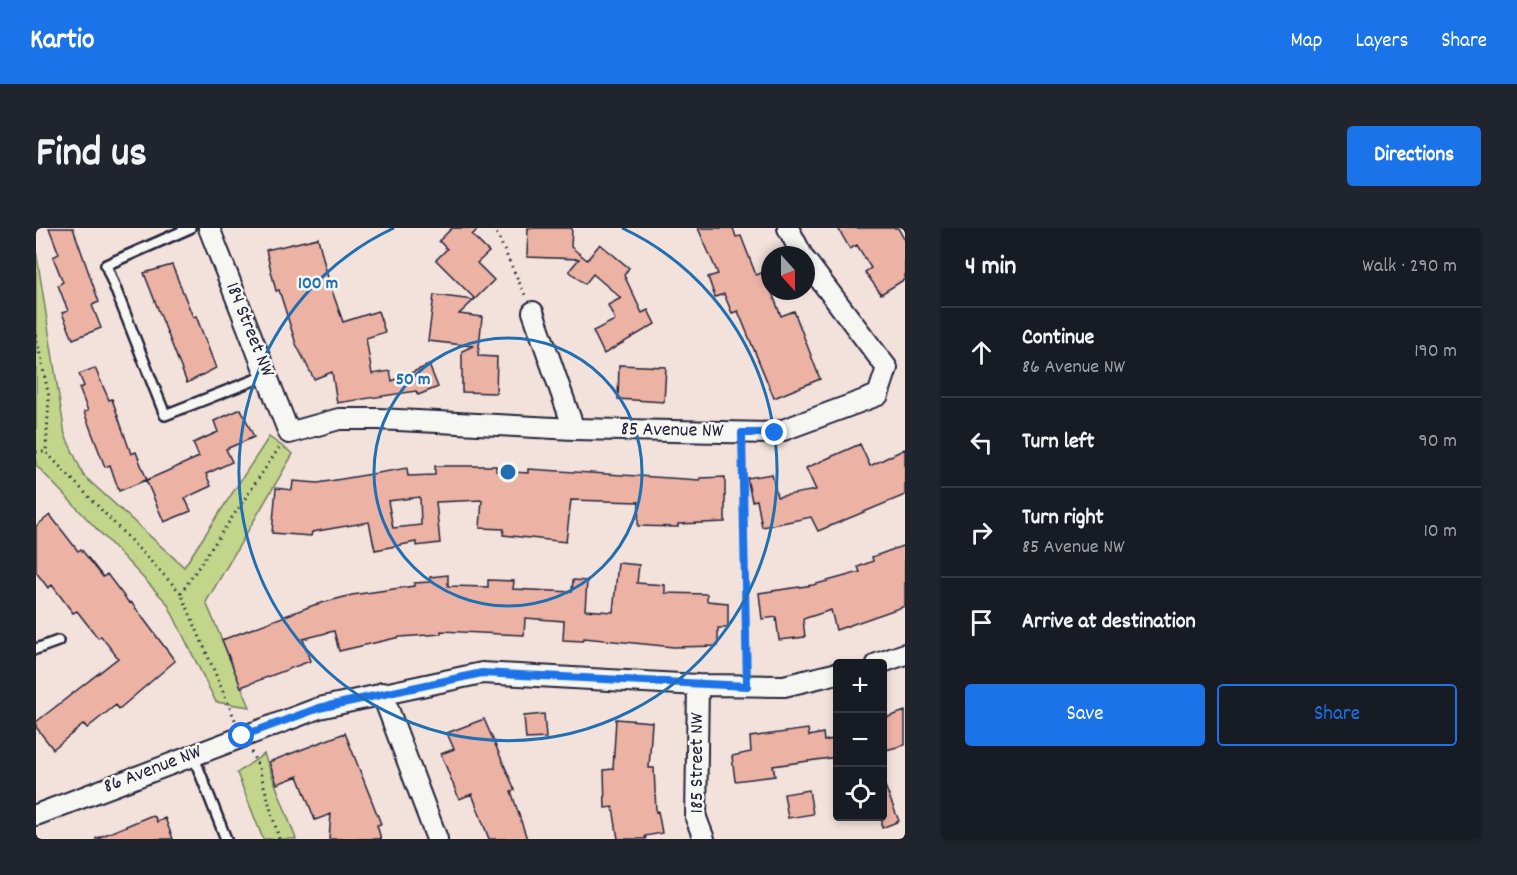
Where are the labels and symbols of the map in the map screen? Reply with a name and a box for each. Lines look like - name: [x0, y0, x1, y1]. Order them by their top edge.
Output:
- north arrow: [761, 246, 815, 300]
- text: 100 m: [298, 272, 338, 297]
- street label: 184 Street NW: [217, 278, 281, 382]
- text: 50 m: [396, 368, 430, 393]
- street label: 85 Avenue NW: [620, 416, 724, 446]
- route end: [761, 419, 787, 445]
- centre of rings: [498, 462, 518, 482]
- street label: 185 Street NW: [684, 712, 712, 813]
- route start: [228, 722, 254, 748]
- street label: 86 Avenue NW: [100, 738, 207, 802]

